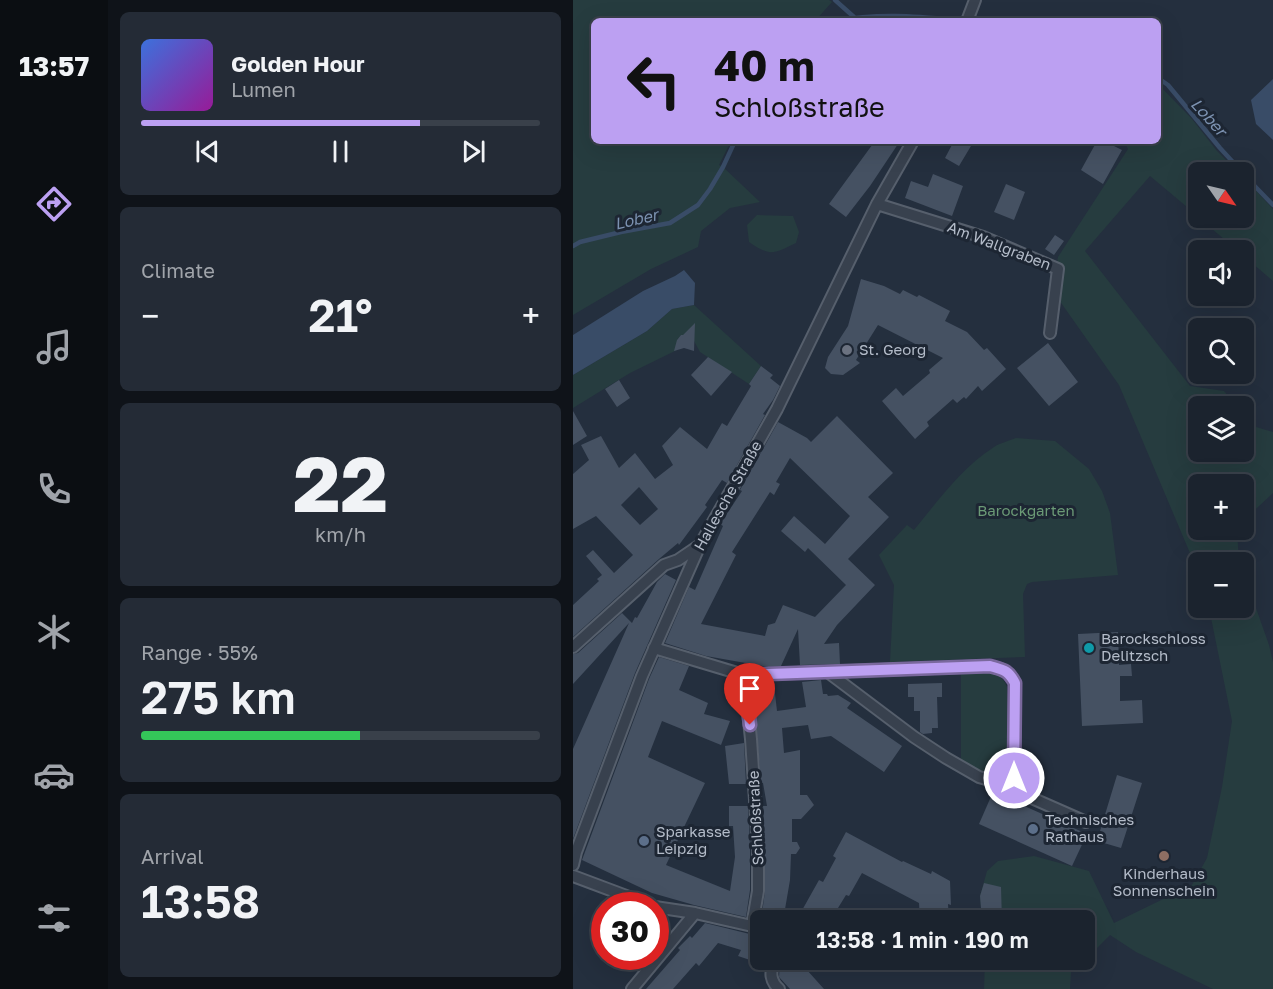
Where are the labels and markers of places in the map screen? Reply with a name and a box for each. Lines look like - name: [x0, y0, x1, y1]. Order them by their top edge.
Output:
- place label: St. Georg: [859, 340, 926, 358]
- marker: St. Georg: [840, 343, 854, 357]
- place label: Barockschloss Delitzsch: [1101, 629, 1206, 664]
- marker: Barockschloss Delitzsch: [1082, 641, 1096, 655]
- pin: [724, 663, 775, 725]
- place label: Technisches Rathaus: [1045, 810, 1134, 845]
- place label: Sparkasse Leipzig: [656, 822, 731, 857]
- marker: Technisches Rathaus: [1026, 822, 1040, 836]
- marker: Sparkasse Leipzig: [637, 834, 651, 848]
- marker: Kinderhaus Sonnenschein: [1157, 849, 1171, 863]
- place label: Kinderhaus Sonnenschein: [1113, 864, 1215, 899]

